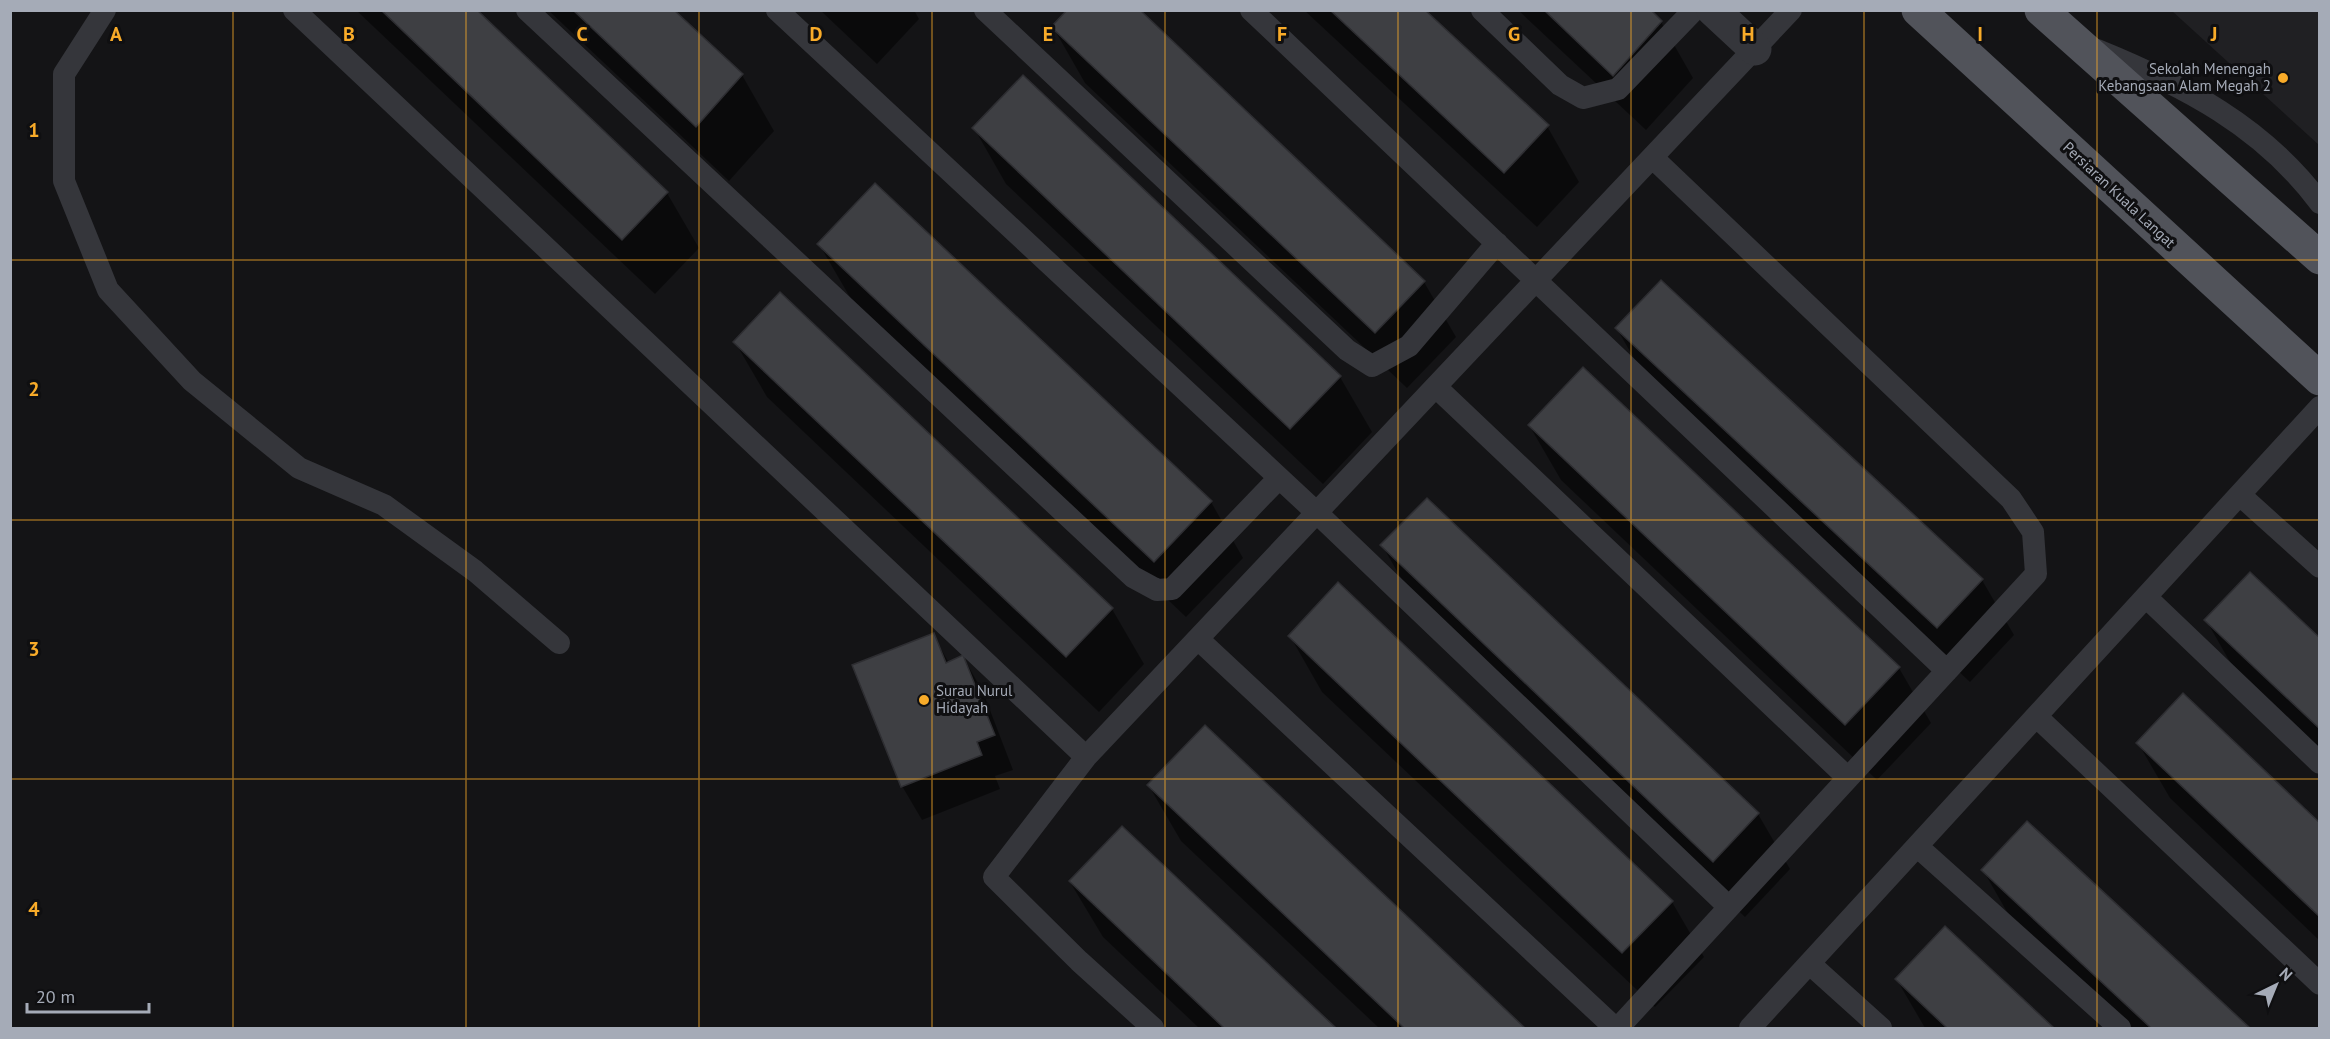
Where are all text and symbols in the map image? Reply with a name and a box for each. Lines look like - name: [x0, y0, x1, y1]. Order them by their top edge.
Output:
- text: A: [110, 21, 123, 47]
- text: B: [343, 21, 355, 47]
- text: C: [576, 21, 588, 47]
- text: D: [810, 21, 823, 47]
- text: E: [1043, 21, 1053, 47]
- text: F: [1277, 21, 1287, 47]
- text: G: [1508, 21, 1520, 47]
- text: H: [1741, 21, 1755, 47]
- text: I: [1977, 21, 1983, 47]
- text: J: [2210, 21, 2217, 47]
- place label: Sekolah Menengah Kebangsaan Alam Megah 2: [2098, 59, 2271, 95]
- marker: Sekolah Menengah Kebangsaan Alam Megah 2: [2276, 71, 2290, 85]
- text: 1: [28, 117, 40, 143]
- street label: Persiaran Kuala Langat: [2059, 138, 2180, 252]
- text: 2: [28, 376, 40, 402]
- text: 3: [28, 636, 40, 662]
- place label: Surau Nurul Hidayah: [936, 681, 1013, 717]
- marker: Surau Nurul Hidayah: [917, 693, 931, 707]
- text: 4: [28, 896, 40, 922]
- north arrow: [2246, 955, 2306, 1015]
- text: N: [2276, 963, 2297, 985]
- scale bar: [27, 976, 148, 1014]
- text: 20 m: [36, 985, 75, 1008]

